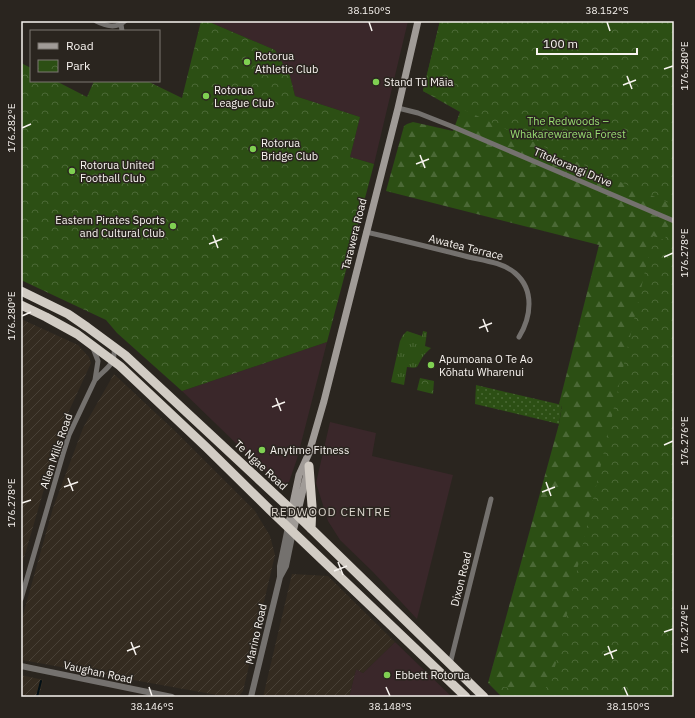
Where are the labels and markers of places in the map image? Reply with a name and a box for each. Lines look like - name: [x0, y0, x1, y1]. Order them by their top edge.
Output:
- place label: Rotorua Athletic Club: [255, 49, 318, 76]
- marker: Rotorua Athletic Club: [242, 57, 252, 67]
- place label: Stand Tū Māia: [384, 75, 453, 89]
- marker: Stand Tū Māia: [371, 77, 381, 87]
- place label: Rotorua League Club: [214, 83, 274, 110]
- marker: Rotorua League Club: [201, 91, 211, 101]
- place label: Rotorua Bridge Club: [261, 136, 318, 163]
- marker: Rotorua Bridge Club: [248, 144, 258, 154]
- place label: Rotorua United Football Club: [80, 158, 154, 185]
- marker: Rotorua United Football Club: [67, 166, 77, 176]
- place label: Eastern Pirates Sports and Cultural Club: [55, 213, 165, 240]
- marker: Eastern Pirates Sports and Cultural Club: [168, 221, 178, 231]
- place label: Apumoana O Te Ao Kōhatu Wharenui: [439, 352, 533, 379]
- marker: Apumoana O Te Ao Kōhatu Wharenui: [426, 360, 436, 370]
- place label: Anytime Fitness: [270, 443, 349, 457]
- marker: Anytime Fitness: [257, 445, 267, 455]
- place label: Ebbett Rotorua: [395, 668, 470, 682]
- marker: Ebbett Rotorua: [382, 670, 392, 680]

